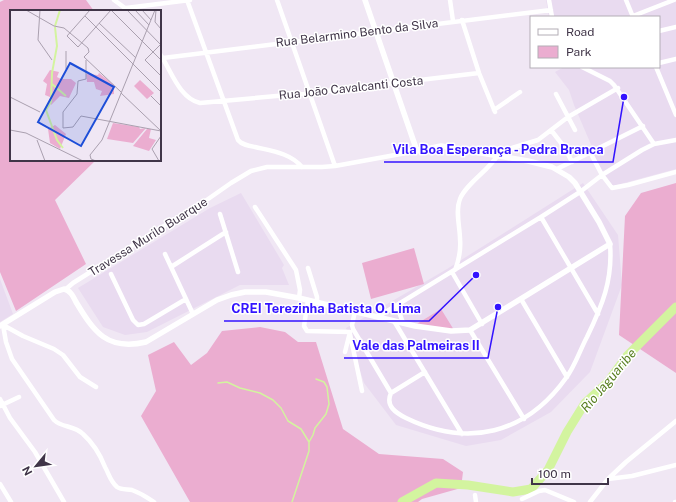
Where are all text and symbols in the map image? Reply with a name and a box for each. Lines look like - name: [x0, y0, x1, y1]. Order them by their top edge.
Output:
- inset map: [10, 10, 161, 161]
- street label: Rua Belarmino Bento da Silva: [275, 16, 439, 50]
- legend: [530, 16, 660, 68]
- text: Road: [566, 25, 594, 39]
- text: Park: [566, 45, 592, 59]
- street label: Rua João Cavalcanti Costa: [278, 73, 424, 103]
- callout: Vila Boa Esperança - Pedra Branca: [384, 137, 613, 162]
- text: Vila Boa Esperança - Pedra Branca: [392, 142, 604, 157]
- street label: Travessa Murilo Buarque: [86, 195, 210, 279]
- callout: CREI Terezinha Batista O. Lima: [224, 296, 429, 321]
- text: CREI Terezinha Batista O. Lima: [231, 301, 421, 316]
- callout: Vale das Palmeiras II: [344, 333, 488, 358]
- text: Vale das Palmeiras II: [352, 338, 480, 353]
- water label: Rio Jaguaribe: [578, 346, 639, 415]
- north arrow: [16, 446, 56, 486]
- scale bar: [532, 460, 608, 486]
- text: N: [20, 464, 35, 478]
- text: 100 m: [538, 467, 571, 481]

